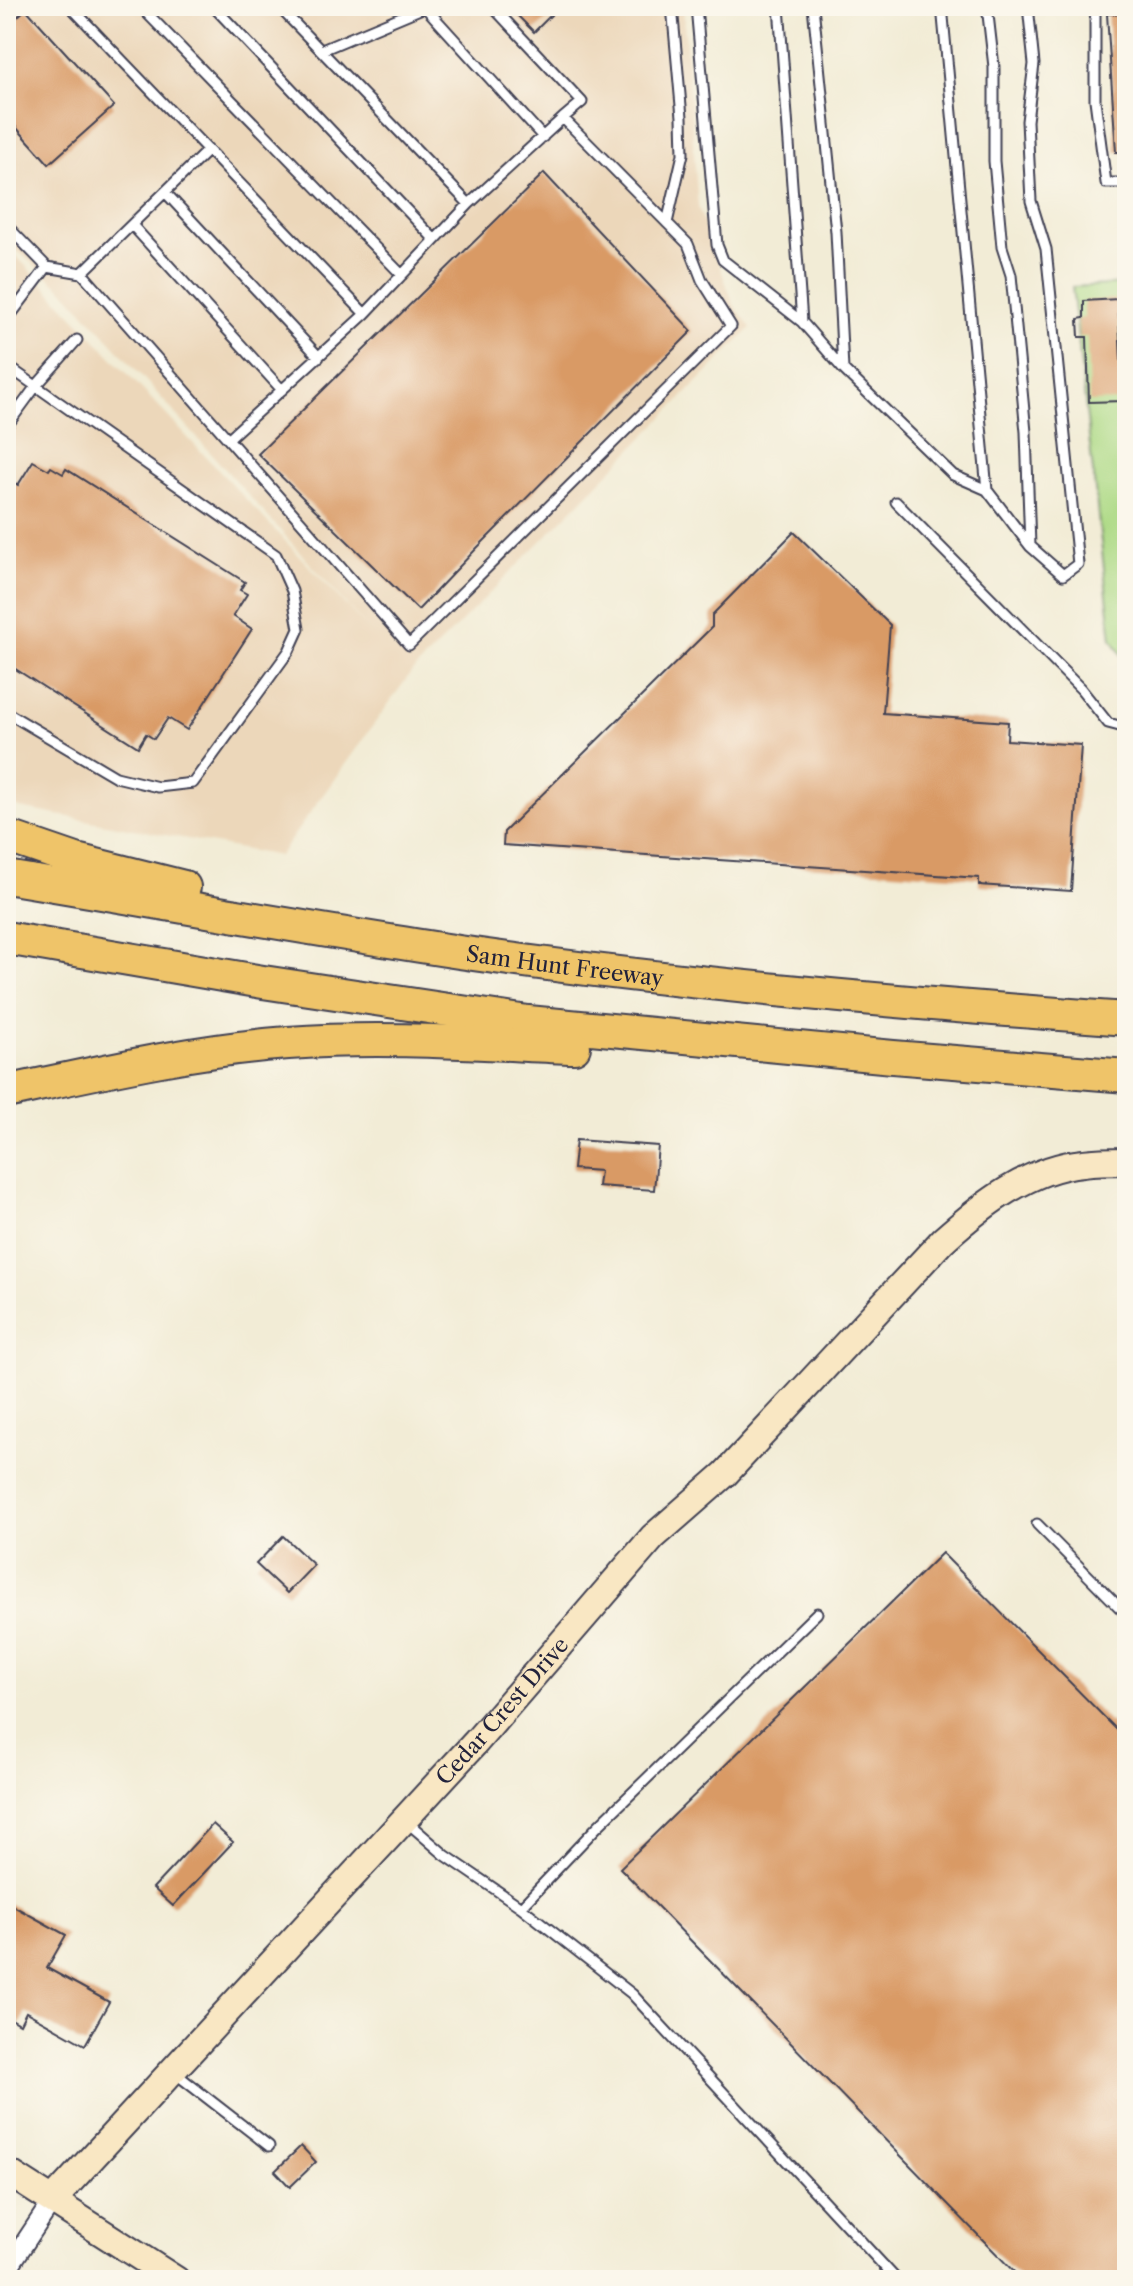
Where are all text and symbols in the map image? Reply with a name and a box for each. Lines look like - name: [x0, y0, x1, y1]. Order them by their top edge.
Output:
- street label: Sam Hunt Freeway: [464, 940, 666, 992]
- street label: Cedar Crest Drive: [430, 1631, 574, 1790]

